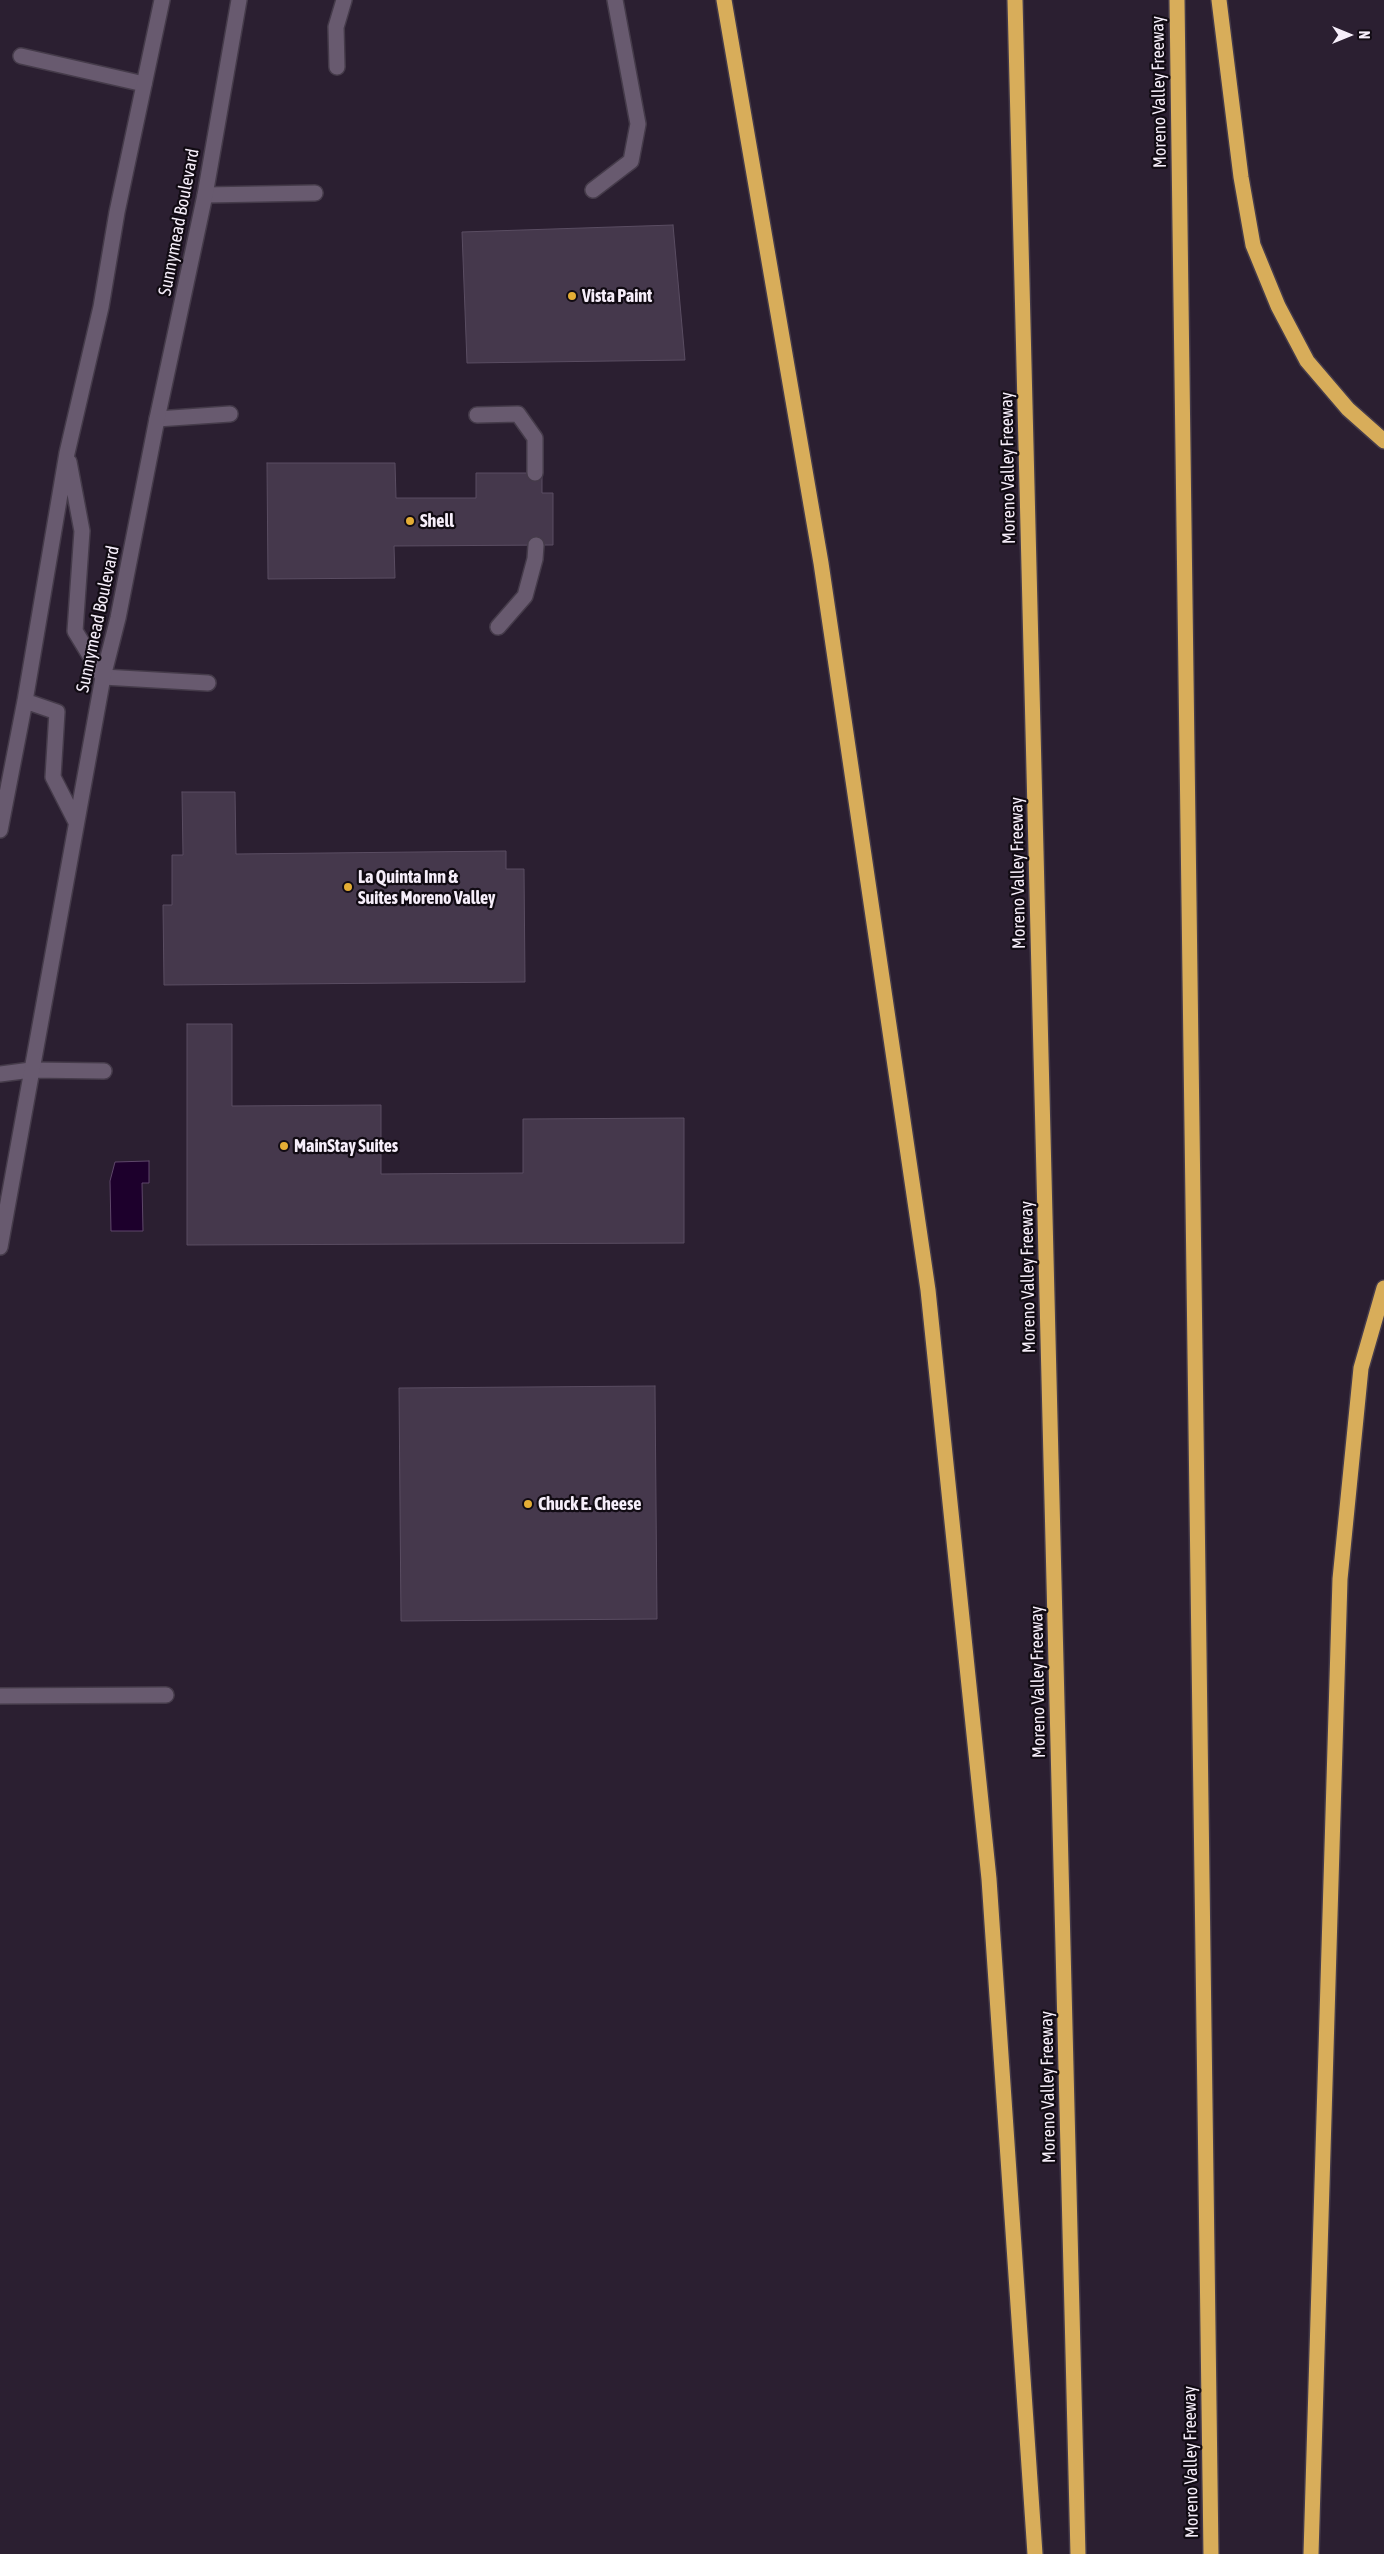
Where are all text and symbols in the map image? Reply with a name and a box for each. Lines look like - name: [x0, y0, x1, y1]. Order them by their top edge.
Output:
- north arrow: [1324, 10, 1374, 60]
- street label: Moreno Valley Freeway: [1147, 16, 1171, 168]
- text: N: [1356, 31, 1372, 39]
- street label: Sunnymead Boulevard: [154, 147, 204, 297]
- place label: Vista Paint: [582, 285, 652, 307]
- marker: Vista Paint: [566, 290, 578, 302]
- street label: Moreno Valley Freeway: [996, 392, 1020, 544]
- place label: Shell: [420, 510, 454, 532]
- marker: Shell: [404, 515, 416, 527]
- street label: Sunnymead Boulevard: [72, 544, 124, 694]
- street label: Moreno Valley Freeway: [1006, 797, 1030, 949]
- place label: La Quinta Inn & Suites Moreno Valley: [358, 866, 495, 909]
- marker: La Quinta Inn & Suites Moreno Valley: [342, 881, 354, 893]
- place label: MainStay Suites: [294, 1135, 398, 1157]
- marker: MainStay Suites: [278, 1140, 290, 1152]
- street label: Moreno Valley Freeway: [1016, 1201, 1040, 1353]
- place label: Chuck E. Cheese: [538, 1493, 642, 1515]
- marker: Chuck E. Cheese: [522, 1498, 534, 1510]
- street label: Moreno Valley Freeway: [1026, 1606, 1050, 1758]
- street label: Moreno Valley Freeway: [1036, 2011, 1060, 2163]
- street label: Moreno Valley Freeway: [1179, 2386, 1203, 2538]

